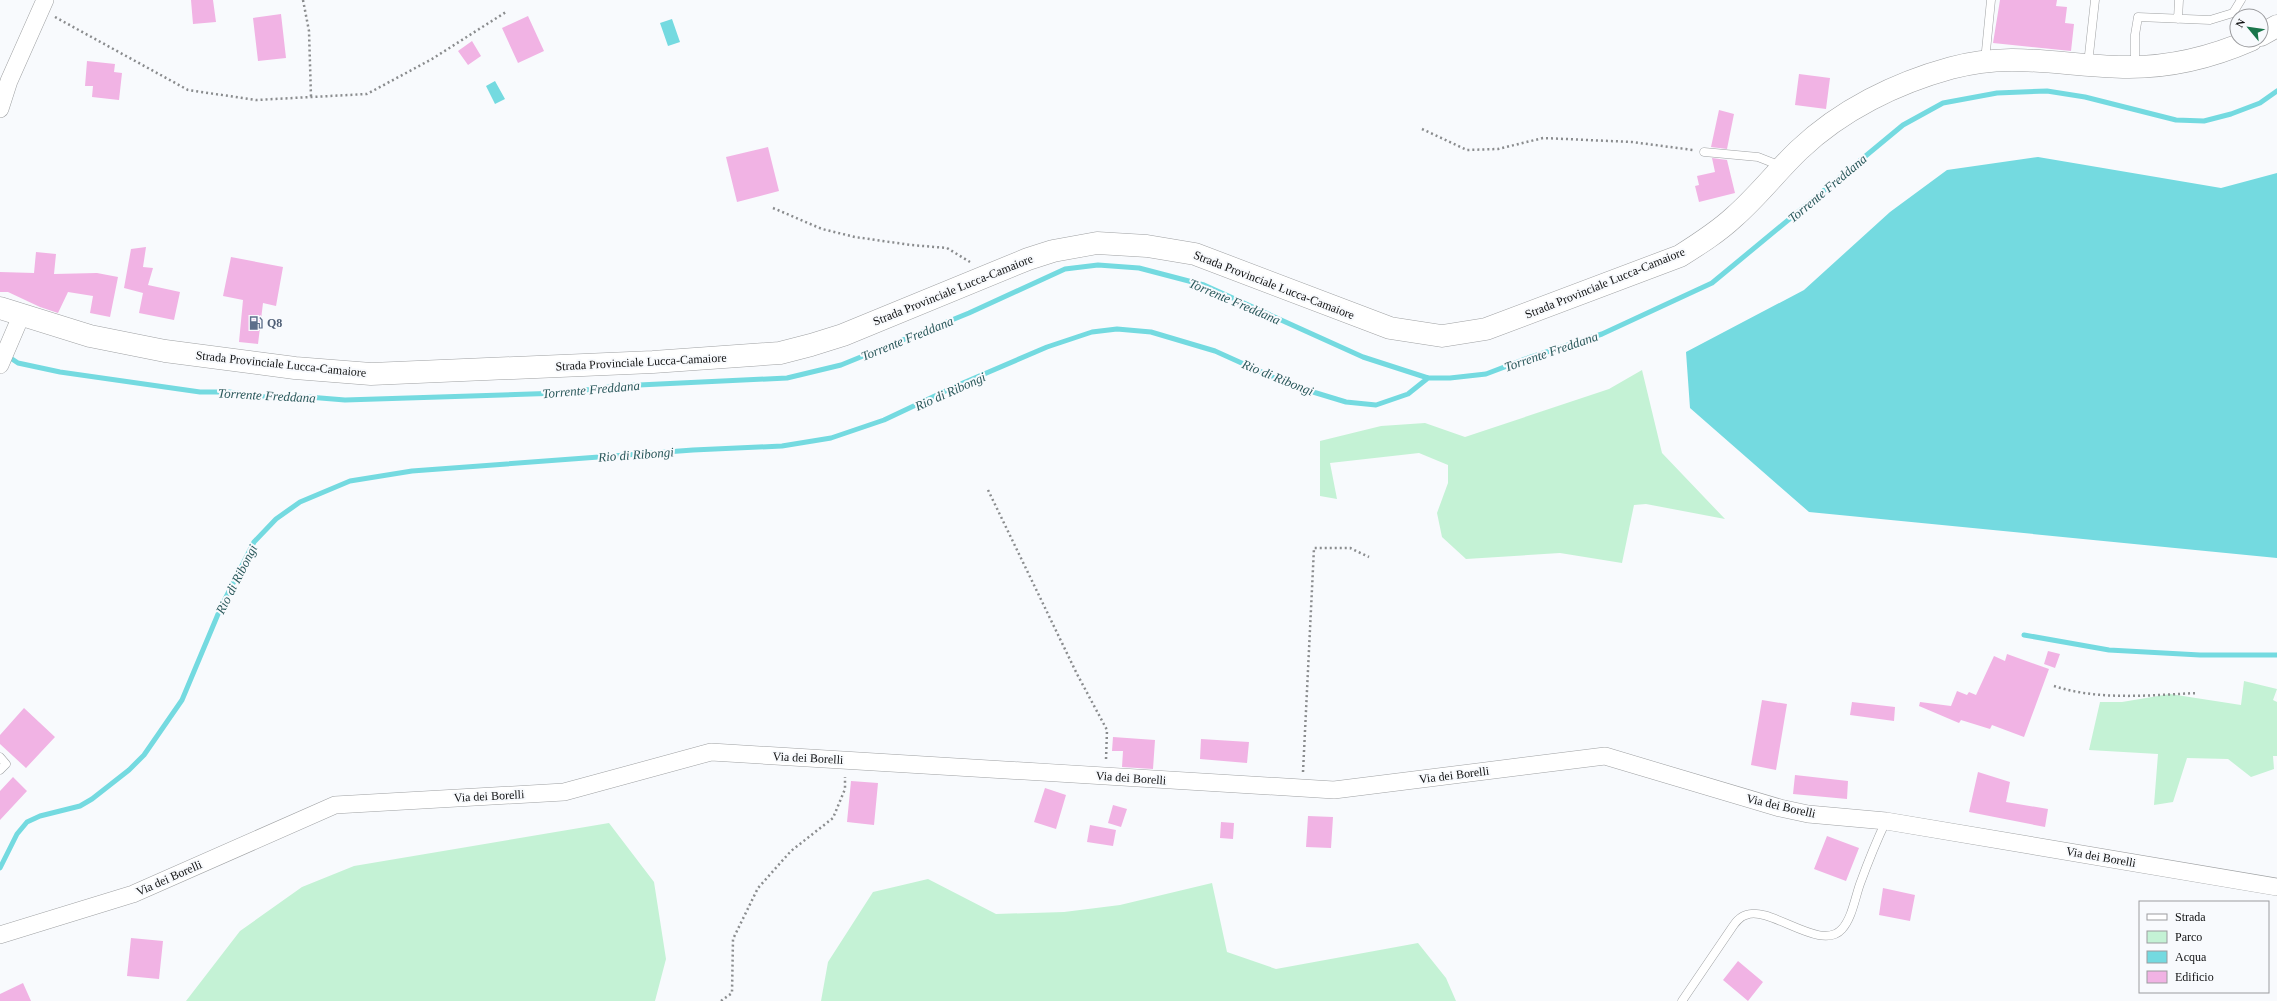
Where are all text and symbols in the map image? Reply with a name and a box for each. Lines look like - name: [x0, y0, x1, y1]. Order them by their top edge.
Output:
- north arrow: [2229, 8, 2269, 48]
- text: N: [2233, 17, 2247, 30]
- water label: Torrente Freddana: [1785, 151, 1870, 226]
- street label: Strada Provinciale Lucca-Camaiore: [1523, 244, 1687, 322]
- street label: Strada Provinciale Lucca-Camaiore: [1192, 248, 1356, 322]
- street label: Strada Provinciale Lucca-Camaiore: [871, 251, 1035, 329]
- water label: Torrente Freddana: [1187, 275, 1283, 328]
- water label: Torrente Freddana: [859, 313, 956, 364]
- fuel station icon: Q8: [248, 315, 264, 331]
- place label: Q8: [267, 316, 282, 330]
- water label: Torrente Freddana: [1502, 328, 1600, 374]
- street label: Strada Provinciale Lucca-Camaiore: [195, 348, 367, 380]
- street label: Strada Provinciale Lucca-Camaiore: [555, 351, 727, 373]
- water label: Rio di Ribongi: [1239, 356, 1316, 399]
- water label: Rio di Ribongi: [912, 369, 988, 414]
- water label: Torrente Freddana: [542, 378, 641, 401]
- water label: Torrente Freddana: [218, 385, 317, 406]
- water label: Rio di Ribongi: [597, 444, 675, 465]
- water label: Rio di Ribongi: [212, 542, 261, 617]
- street label: Via dei Borelli: [772, 749, 844, 767]
- street label: Via dei Borelli: [1418, 764, 1491, 786]
- street label: Via dei Borelli: [1095, 769, 1167, 787]
- street label: Via dei Borelli: [453, 787, 525, 805]
- street label: Via dei Borelli: [1745, 791, 1818, 821]
- street label: Via dei Borelli: [2065, 844, 2138, 870]
- street label: Via dei Borelli: [134, 857, 205, 899]
- legend: [2139, 901, 2269, 993]
- text: Strada: [2175, 910, 2206, 924]
- text: Parco: [2175, 930, 2202, 944]
- text: Acqua: [2175, 950, 2207, 964]
- text: Edificio: [2175, 970, 2214, 984]

